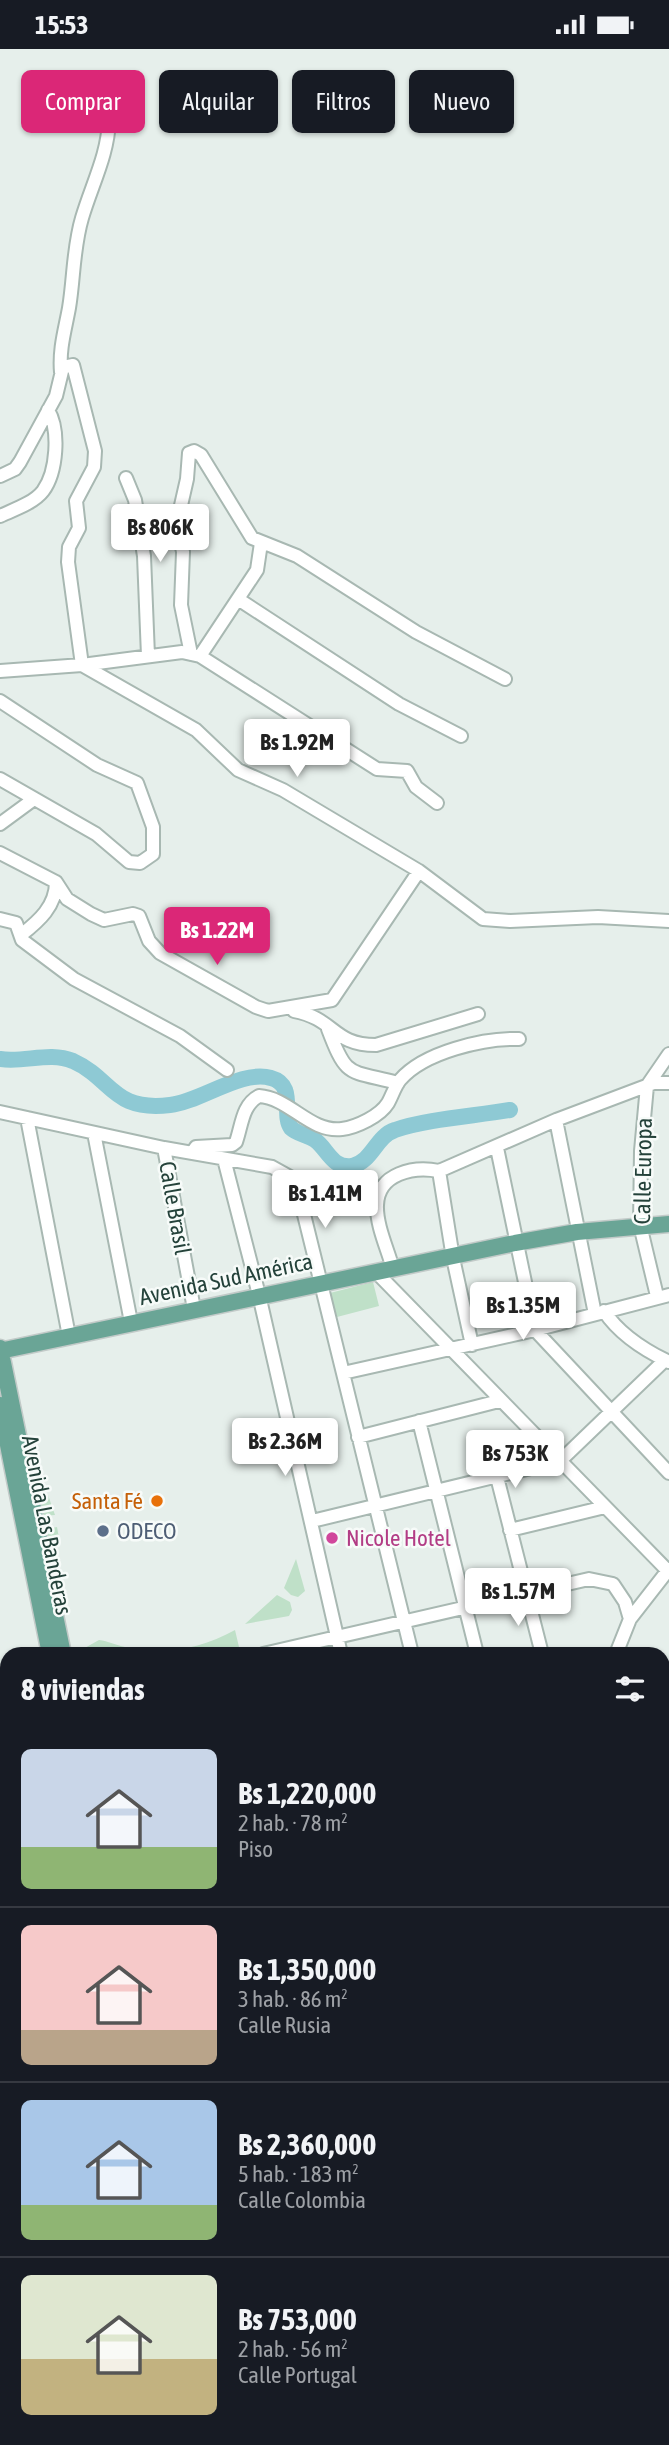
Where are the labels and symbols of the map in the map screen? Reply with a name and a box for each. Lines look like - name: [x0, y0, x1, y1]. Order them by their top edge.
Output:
- pin: Bs 806K: [95, 505, 225, 564]
- pin: Bs 1.92M: [225, 719, 369, 779]
- pin: Bs 1.22M: [145, 907, 289, 967]
- street label: Calle Europa: [629, 1117, 657, 1225]
- street label: Calle Brasil: [154, 1159, 196, 1257]
- pin: Bs 1.41M: [253, 1171, 397, 1230]
- street label: Avenida Sud América: [137, 1248, 315, 1310]
- pin: Bs 1.35M: [451, 1283, 595, 1342]
- pin: Bs 2.36M: [213, 1419, 357, 1478]
- pin: Bs 753K: [450, 1431, 580, 1490]
- street label: Avenida Las Banderas: [17, 1433, 77, 1617]
- place label: Santa Fé: [72, 1488, 143, 1514]
- marker: Santa Fé: [149, 1493, 165, 1509]
- place label: ODECO: [117, 1518, 176, 1544]
- marker: ODECO: [95, 1523, 111, 1539]
- place label: Nicole Hotel: [346, 1525, 451, 1551]
- marker: Nicole Hotel: [324, 1530, 340, 1546]
- pin: Bs 1.57M: [446, 1569, 590, 1628]

